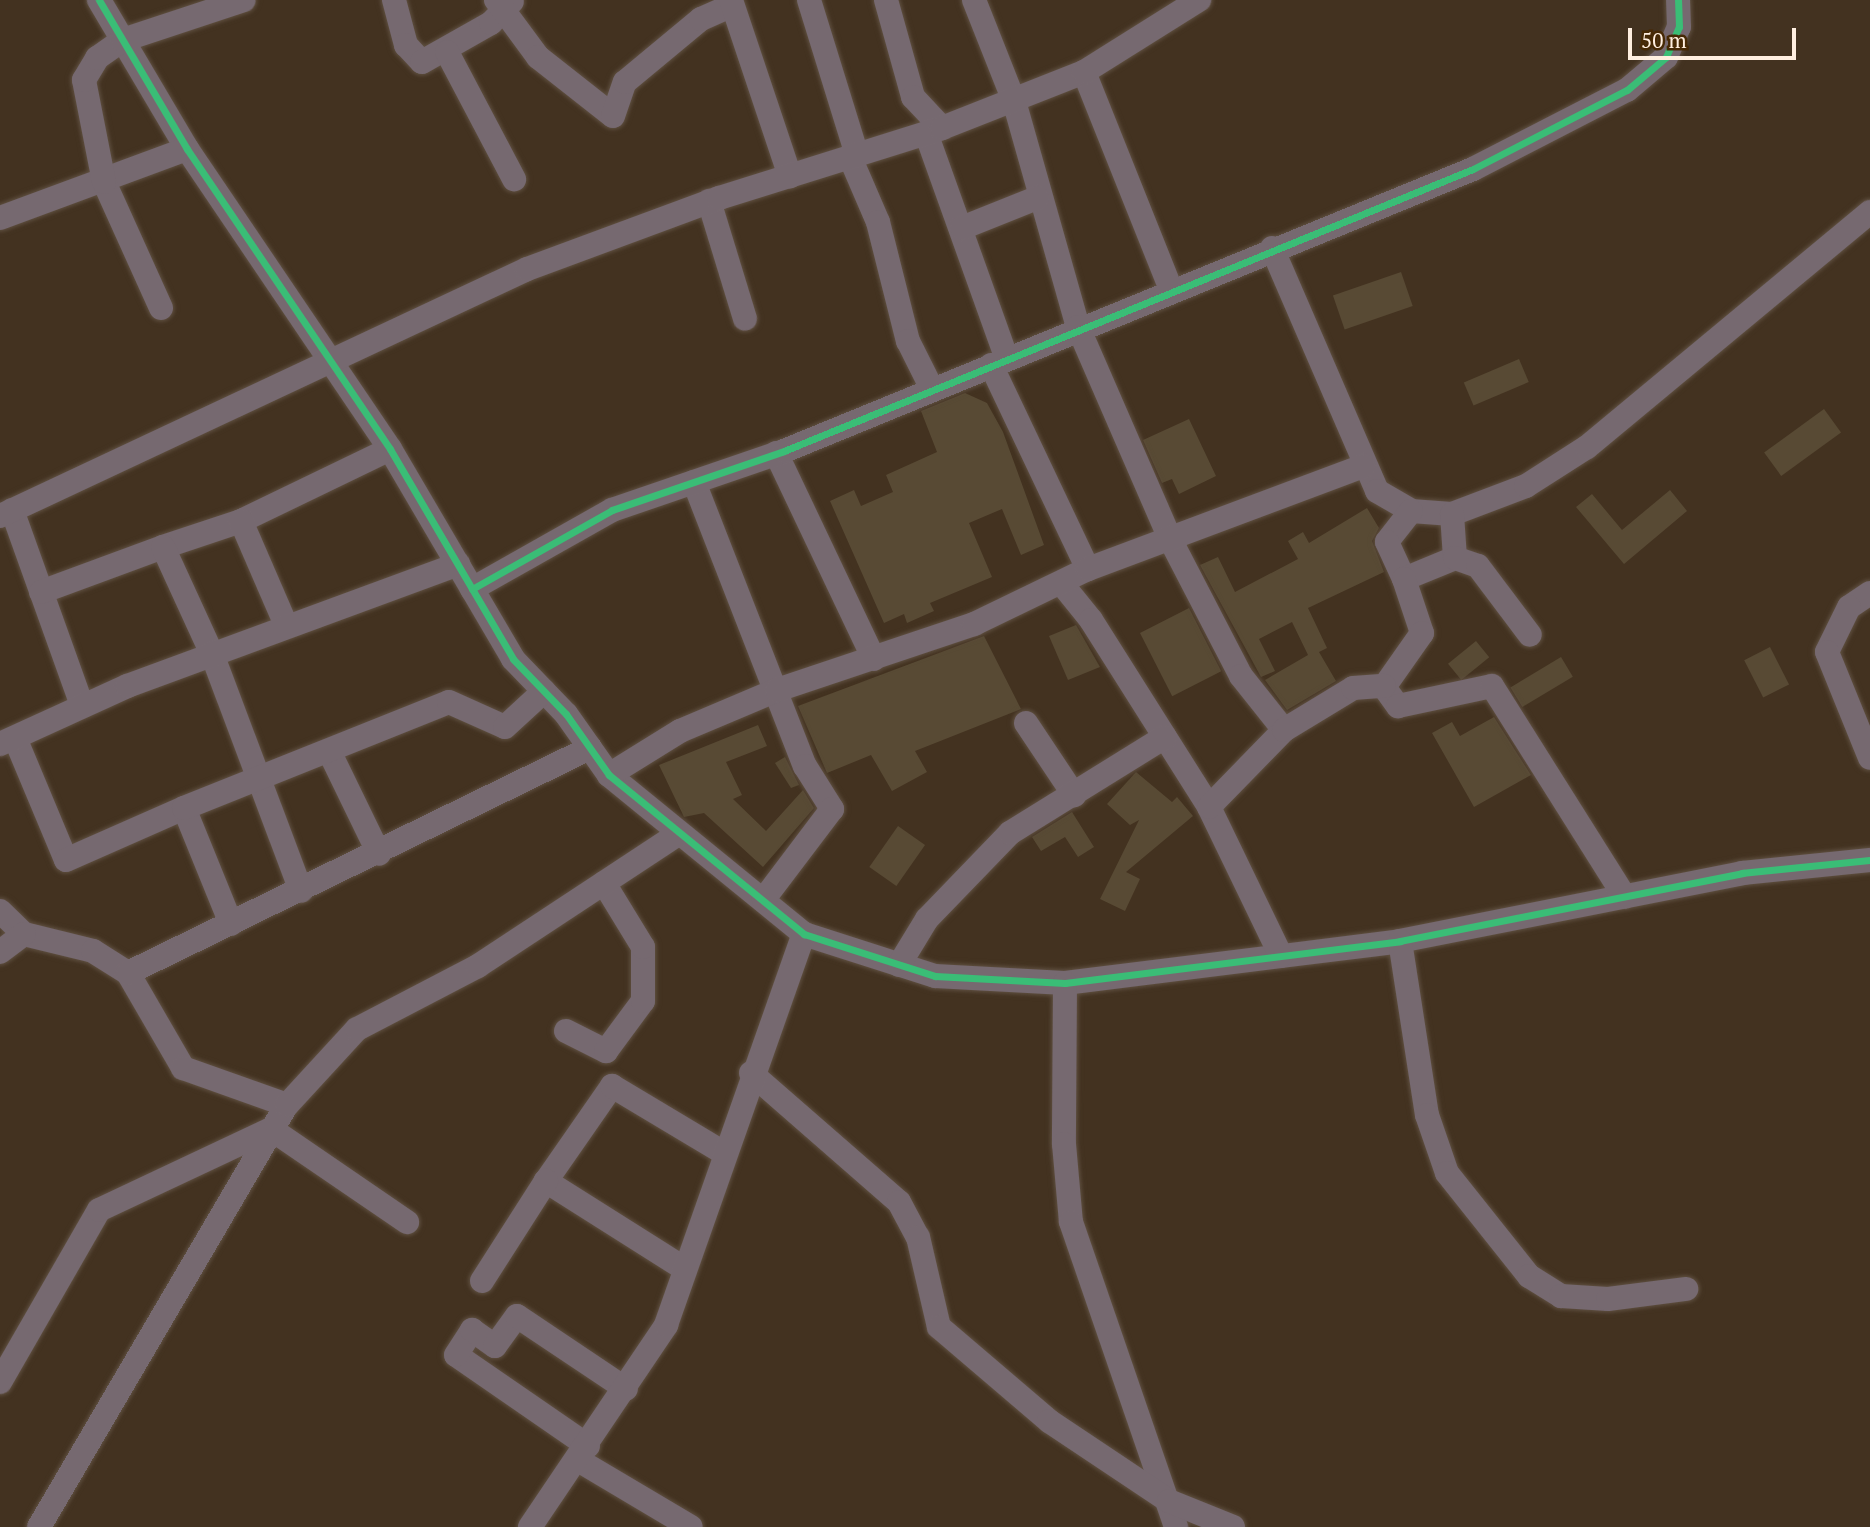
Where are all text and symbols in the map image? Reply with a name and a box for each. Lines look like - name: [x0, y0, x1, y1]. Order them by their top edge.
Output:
- scale bar: [1632, 14, 1800, 58]
- text: 50 m: [1641, 26, 1687, 54]

